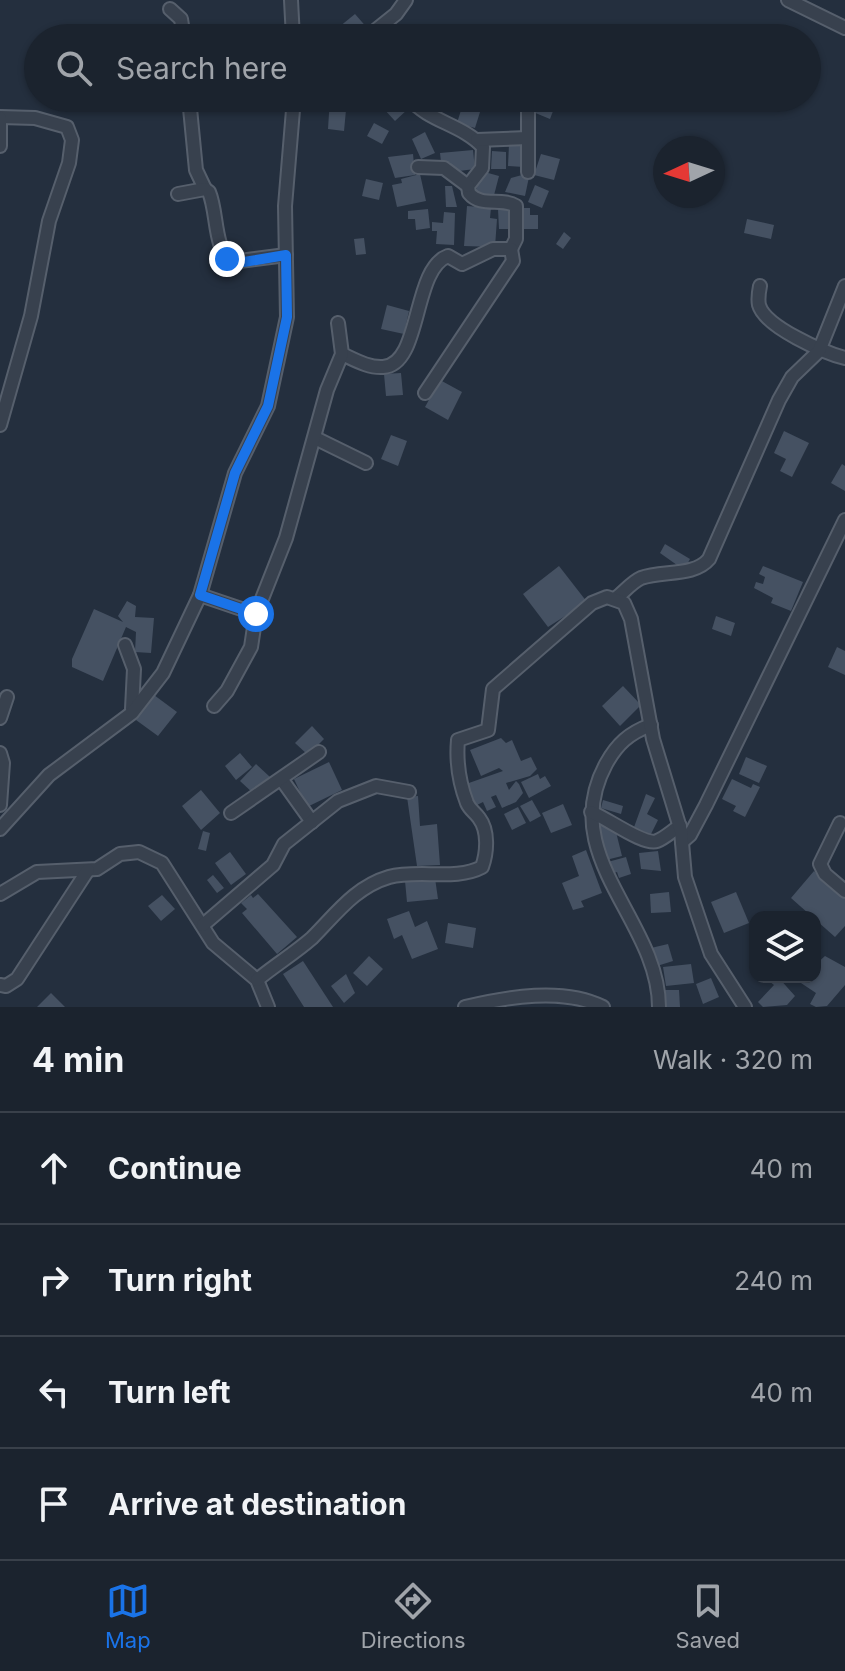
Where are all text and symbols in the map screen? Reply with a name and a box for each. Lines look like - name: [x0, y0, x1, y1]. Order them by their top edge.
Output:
- search box: [24, 24, 821, 112]
- icon: search: [52, 46, 96, 90]
- text: Search here: [116, 50, 288, 86]
- north arrow: [653, 136, 725, 208]
- route end: [209, 241, 245, 277]
- route start: [238, 596, 274, 632]
- map controls: [749, 911, 821, 983]
- button: layers: [749, 911, 821, 983]
- text: 4 min: [32, 1039, 124, 1080]
- text: Walk · 320 m: [653, 1044, 813, 1075]
- icon: ahead: [32, 1146, 76, 1190]
- text: Continue: [108, 1150, 242, 1186]
- text: 40 m: [750, 1153, 813, 1184]
- icon: right: [32, 1258, 76, 1302]
- text: Turn right: [108, 1262, 252, 1298]
- text: 240 m: [734, 1265, 813, 1296]
- icon: left: [32, 1370, 76, 1414]
- text: Turn left: [108, 1374, 230, 1410]
- text: 40 m: [750, 1377, 813, 1408]
- icon: arrive: [32, 1482, 76, 1526]
- text: Arrive at destination: [108, 1486, 406, 1522]
- tab: Map: [105, 1579, 151, 1653]
- tab: Directions: [361, 1579, 466, 1653]
- tab: Saved: [676, 1579, 740, 1653]

